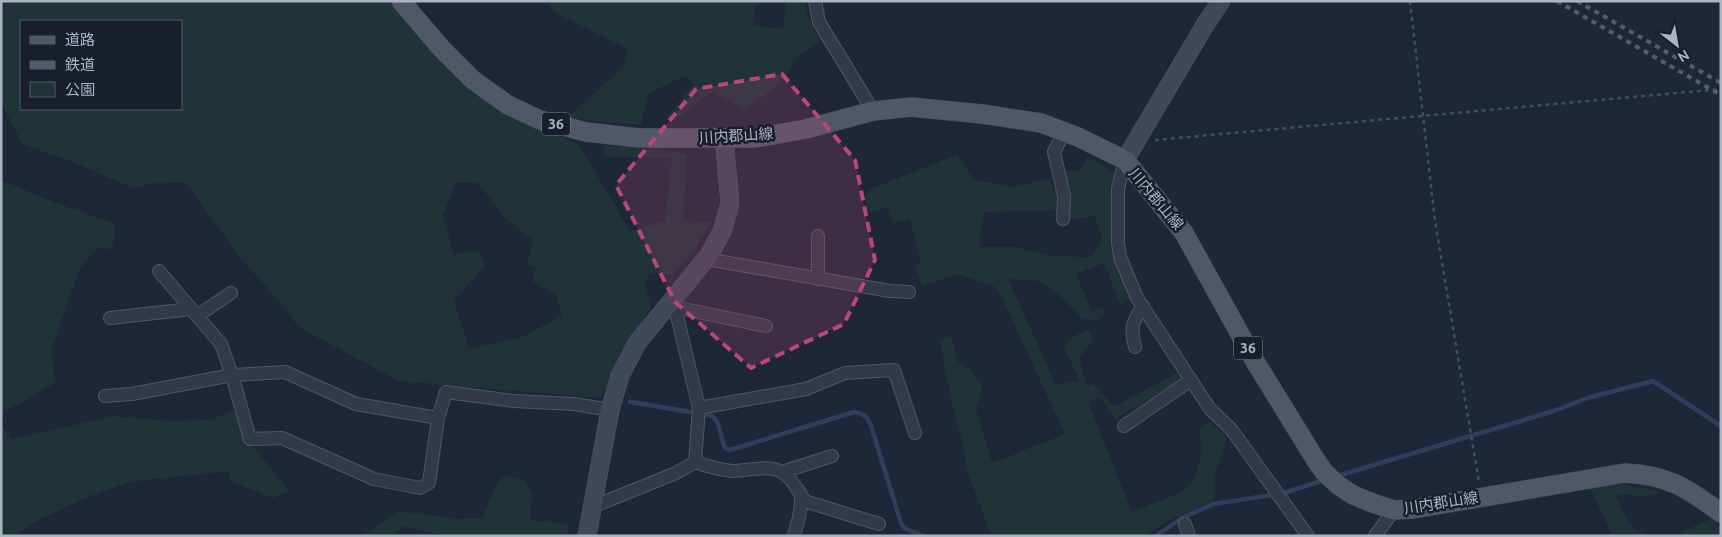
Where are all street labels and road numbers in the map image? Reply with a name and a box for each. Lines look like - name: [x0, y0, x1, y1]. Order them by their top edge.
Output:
- road number: 36: [542, 112, 570, 136]
- street label: 川内郡山線: [698, 124, 774, 147]
- street label: 川内郡山線: [1126, 164, 1187, 233]
- road number: 36: [1234, 336, 1262, 359]
- street label: 川内郡山線: [1403, 488, 1479, 517]

